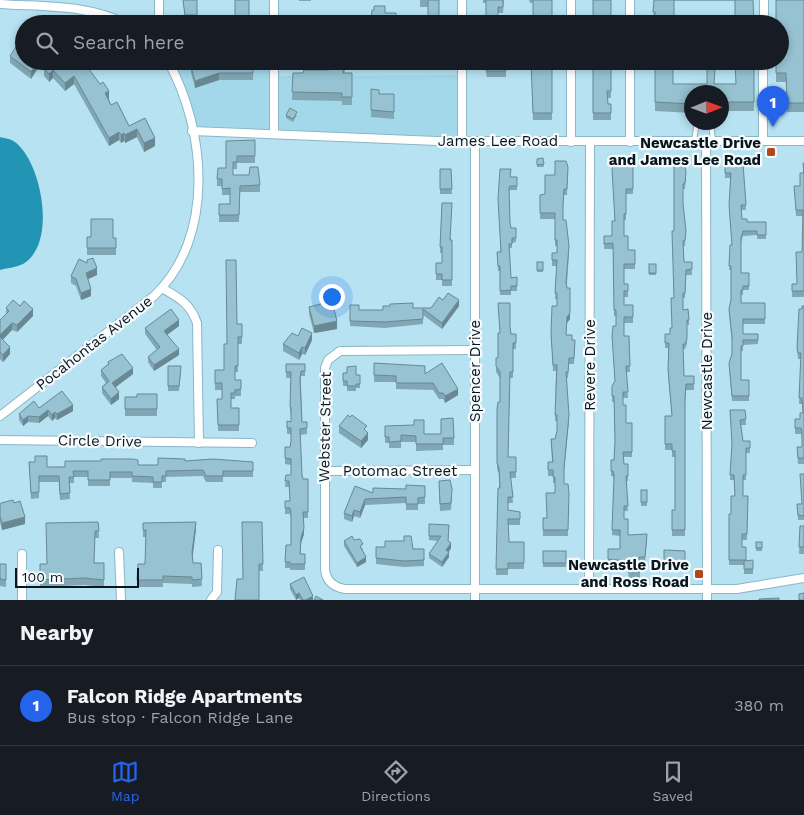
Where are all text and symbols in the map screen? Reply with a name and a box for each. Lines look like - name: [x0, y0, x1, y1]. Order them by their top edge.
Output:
- search box: [15, 15, 789, 70]
- icon: search: [33, 29, 61, 57]
- text: Search here: [73, 31, 184, 54]
- north arrow: [684, 85, 729, 130]
- pin: 1: [757, 86, 789, 127]
- street label: James Lee Road: [438, 132, 558, 150]
- place label: Newcastle Drive and James Lee Road: [609, 134, 761, 169]
- marker: Newcastle Drive and James Lee Road: [765, 146, 777, 158]
- your location: [319, 284, 345, 310]
- street label: Pocahontas Avenue: [32, 292, 156, 394]
- street label: Newcastle Drive: [698, 312, 716, 430]
- street label: Revere Drive: [581, 319, 599, 411]
- street label: Spencer Drive: [466, 320, 484, 422]
- street label: Webster Street: [315, 371, 335, 483]
- street label: Circle Drive: [58, 431, 142, 451]
- street label: Potomac Street: [343, 462, 458, 480]
- place label: Newcastle Drive and Ross Road: [568, 556, 689, 591]
- scale bar: [15, 565, 139, 588]
- marker: Newcastle Drive and Ross Road: [693, 568, 705, 580]
- text: 100 m: [22, 569, 63, 585]
- text: Nearby: [20, 620, 93, 645]
- text: Falcon Ridge Apartments: [67, 685, 302, 708]
- text: 1: [33, 696, 39, 715]
- text: 380 m: [734, 696, 784, 715]
- text: Bus stop · Falcon Ridge Lane: [67, 708, 293, 727]
- tab: Map: [111, 758, 140, 804]
- tab: Directions: [361, 758, 431, 804]
- tab: Saved: [652, 758, 693, 804]

